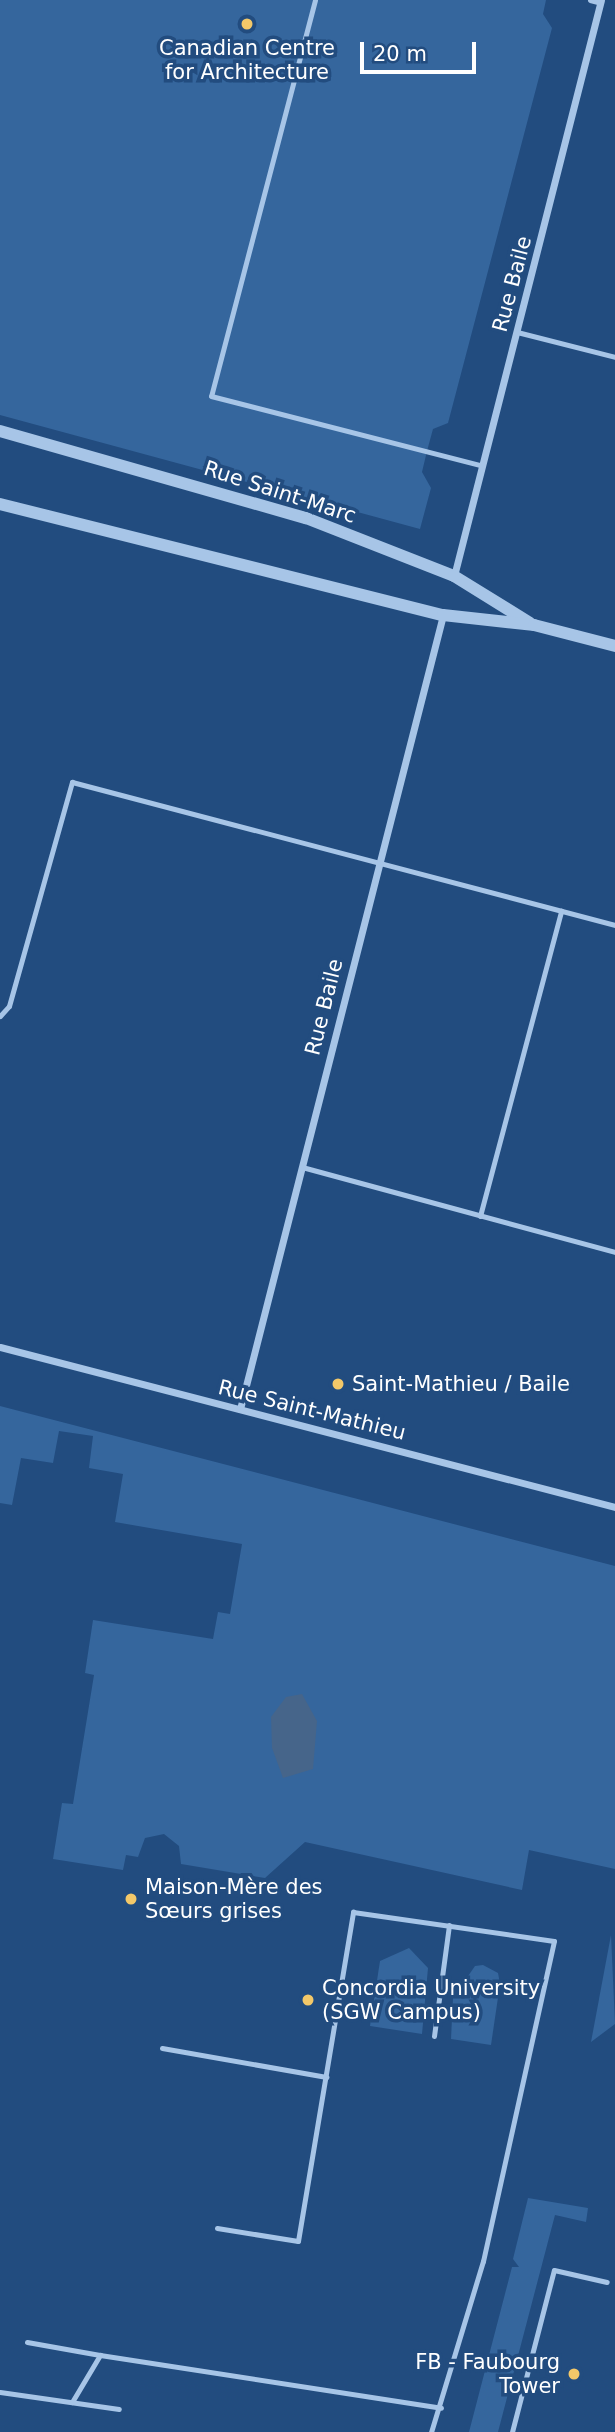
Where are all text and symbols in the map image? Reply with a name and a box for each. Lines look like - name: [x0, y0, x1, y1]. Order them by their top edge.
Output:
- marker: Canadian Centre for Architecture: [239, 16, 255, 32]
- scale bar: [363, 28, 478, 72]
- place label: Canadian Centre for Architecture: [159, 35, 335, 85]
- text: 20 m: [373, 42, 427, 66]
- street label: Rue Baile: [487, 233, 537, 335]
- street label: Rue Saint-Marc: [201, 456, 359, 528]
- street label: Rue Baile: [300, 956, 348, 1058]
- place label: Saint-Mathieu / Baile: [352, 1371, 570, 1397]
- street label: Rue Saint-Mathieu: [216, 1375, 408, 1445]
- marker: Saint-Mathieu / Baile: [330, 1376, 346, 1392]
- place label: Maison-Mère des Sœurs grises: [145, 1874, 322, 1924]
- marker: Maison-Mère des Sœurs grises: [123, 1891, 139, 1907]
- place label: Concordia University (SGW Campus): [322, 1975, 540, 2025]
- marker: Concordia University (SGW Campus): [300, 1992, 316, 2008]
- place label: FB - Faubourg Tower: [415, 2349, 560, 2399]
- marker: FB - Faubourg Tower: [566, 2366, 582, 2382]

